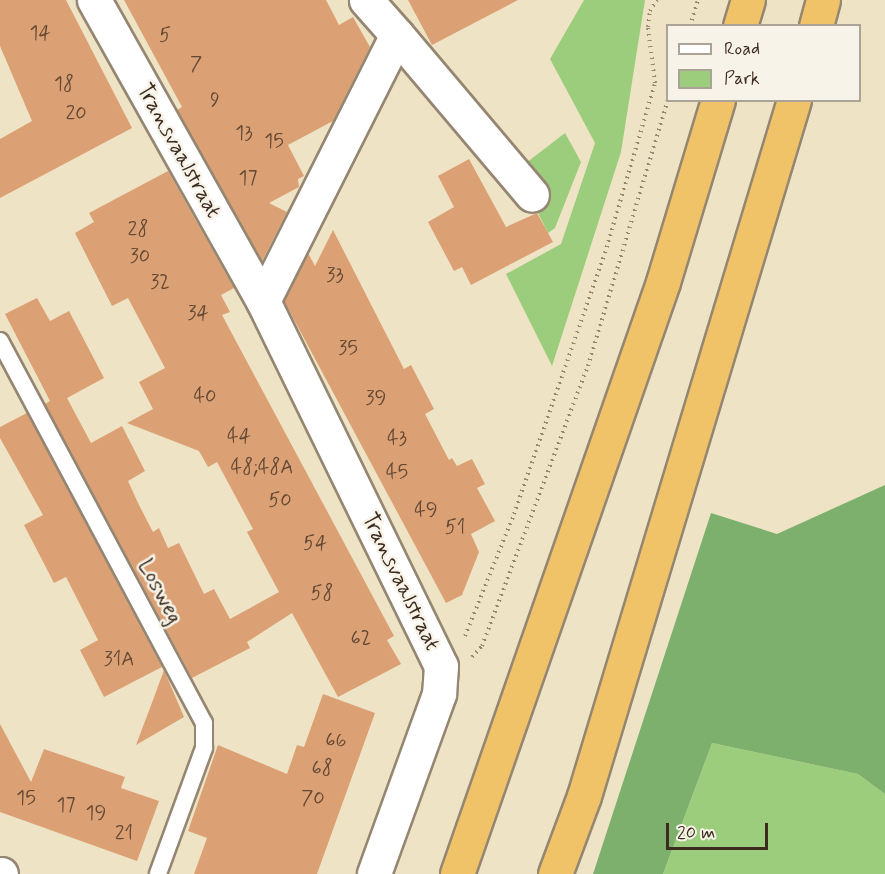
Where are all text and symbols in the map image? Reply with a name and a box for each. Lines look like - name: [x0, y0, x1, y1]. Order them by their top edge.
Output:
- house number: 14: [29, 21, 51, 45]
- house number: 5: [159, 23, 171, 47]
- legend: [666, 24, 861, 102]
- text: Road: [724, 37, 760, 61]
- house number: 7: [190, 52, 202, 76]
- text: Park: [724, 67, 760, 91]
- house number: 18: [54, 72, 74, 96]
- street label: Transvaalstraat: [130, 79, 226, 223]
- house number: 9: [210, 88, 220, 112]
- house number: 20: [65, 101, 87, 125]
- house number: 13: [235, 121, 253, 145]
- house number: 15: [264, 129, 284, 153]
- house number: 17: [239, 166, 257, 190]
- house number: 28: [128, 217, 148, 241]
- house number: 30: [130, 244, 150, 268]
- house number: 33: [326, 263, 344, 287]
- house number: 32: [150, 270, 170, 294]
- house number: 34: [187, 301, 209, 325]
- house number: 35: [338, 336, 358, 360]
- house number: 40: [193, 384, 217, 408]
- house number: 39: [366, 386, 386, 410]
- house number: 44: [227, 424, 251, 448]
- house number: 43: [387, 426, 407, 450]
- house number: 48;48A: [231, 455, 293, 479]
- house number: 45: [386, 460, 408, 484]
- house number: 50: [268, 488, 292, 512]
- house number: 49: [414, 498, 438, 522]
- street label: Transvaalstraat: [355, 509, 445, 655]
- house number: 51: [445, 515, 465, 539]
- house number: 54: [303, 531, 327, 555]
- street label: Losweg: [131, 555, 187, 629]
- house number: 58: [311, 581, 333, 605]
- house number: 62: [351, 626, 371, 650]
- house number: 31A: [104, 647, 134, 671]
- house number: 66: [325, 728, 347, 752]
- house number: 68: [311, 756, 333, 780]
- house number: 15: [16, 786, 36, 810]
- house number: 70: [301, 786, 325, 810]
- house number: 17: [57, 793, 75, 817]
- house number: 19: [86, 801, 106, 825]
- scale bar: [669, 811, 771, 849]
- house number: 21: [115, 821, 133, 845]
- text: 20 m: [677, 821, 715, 845]

